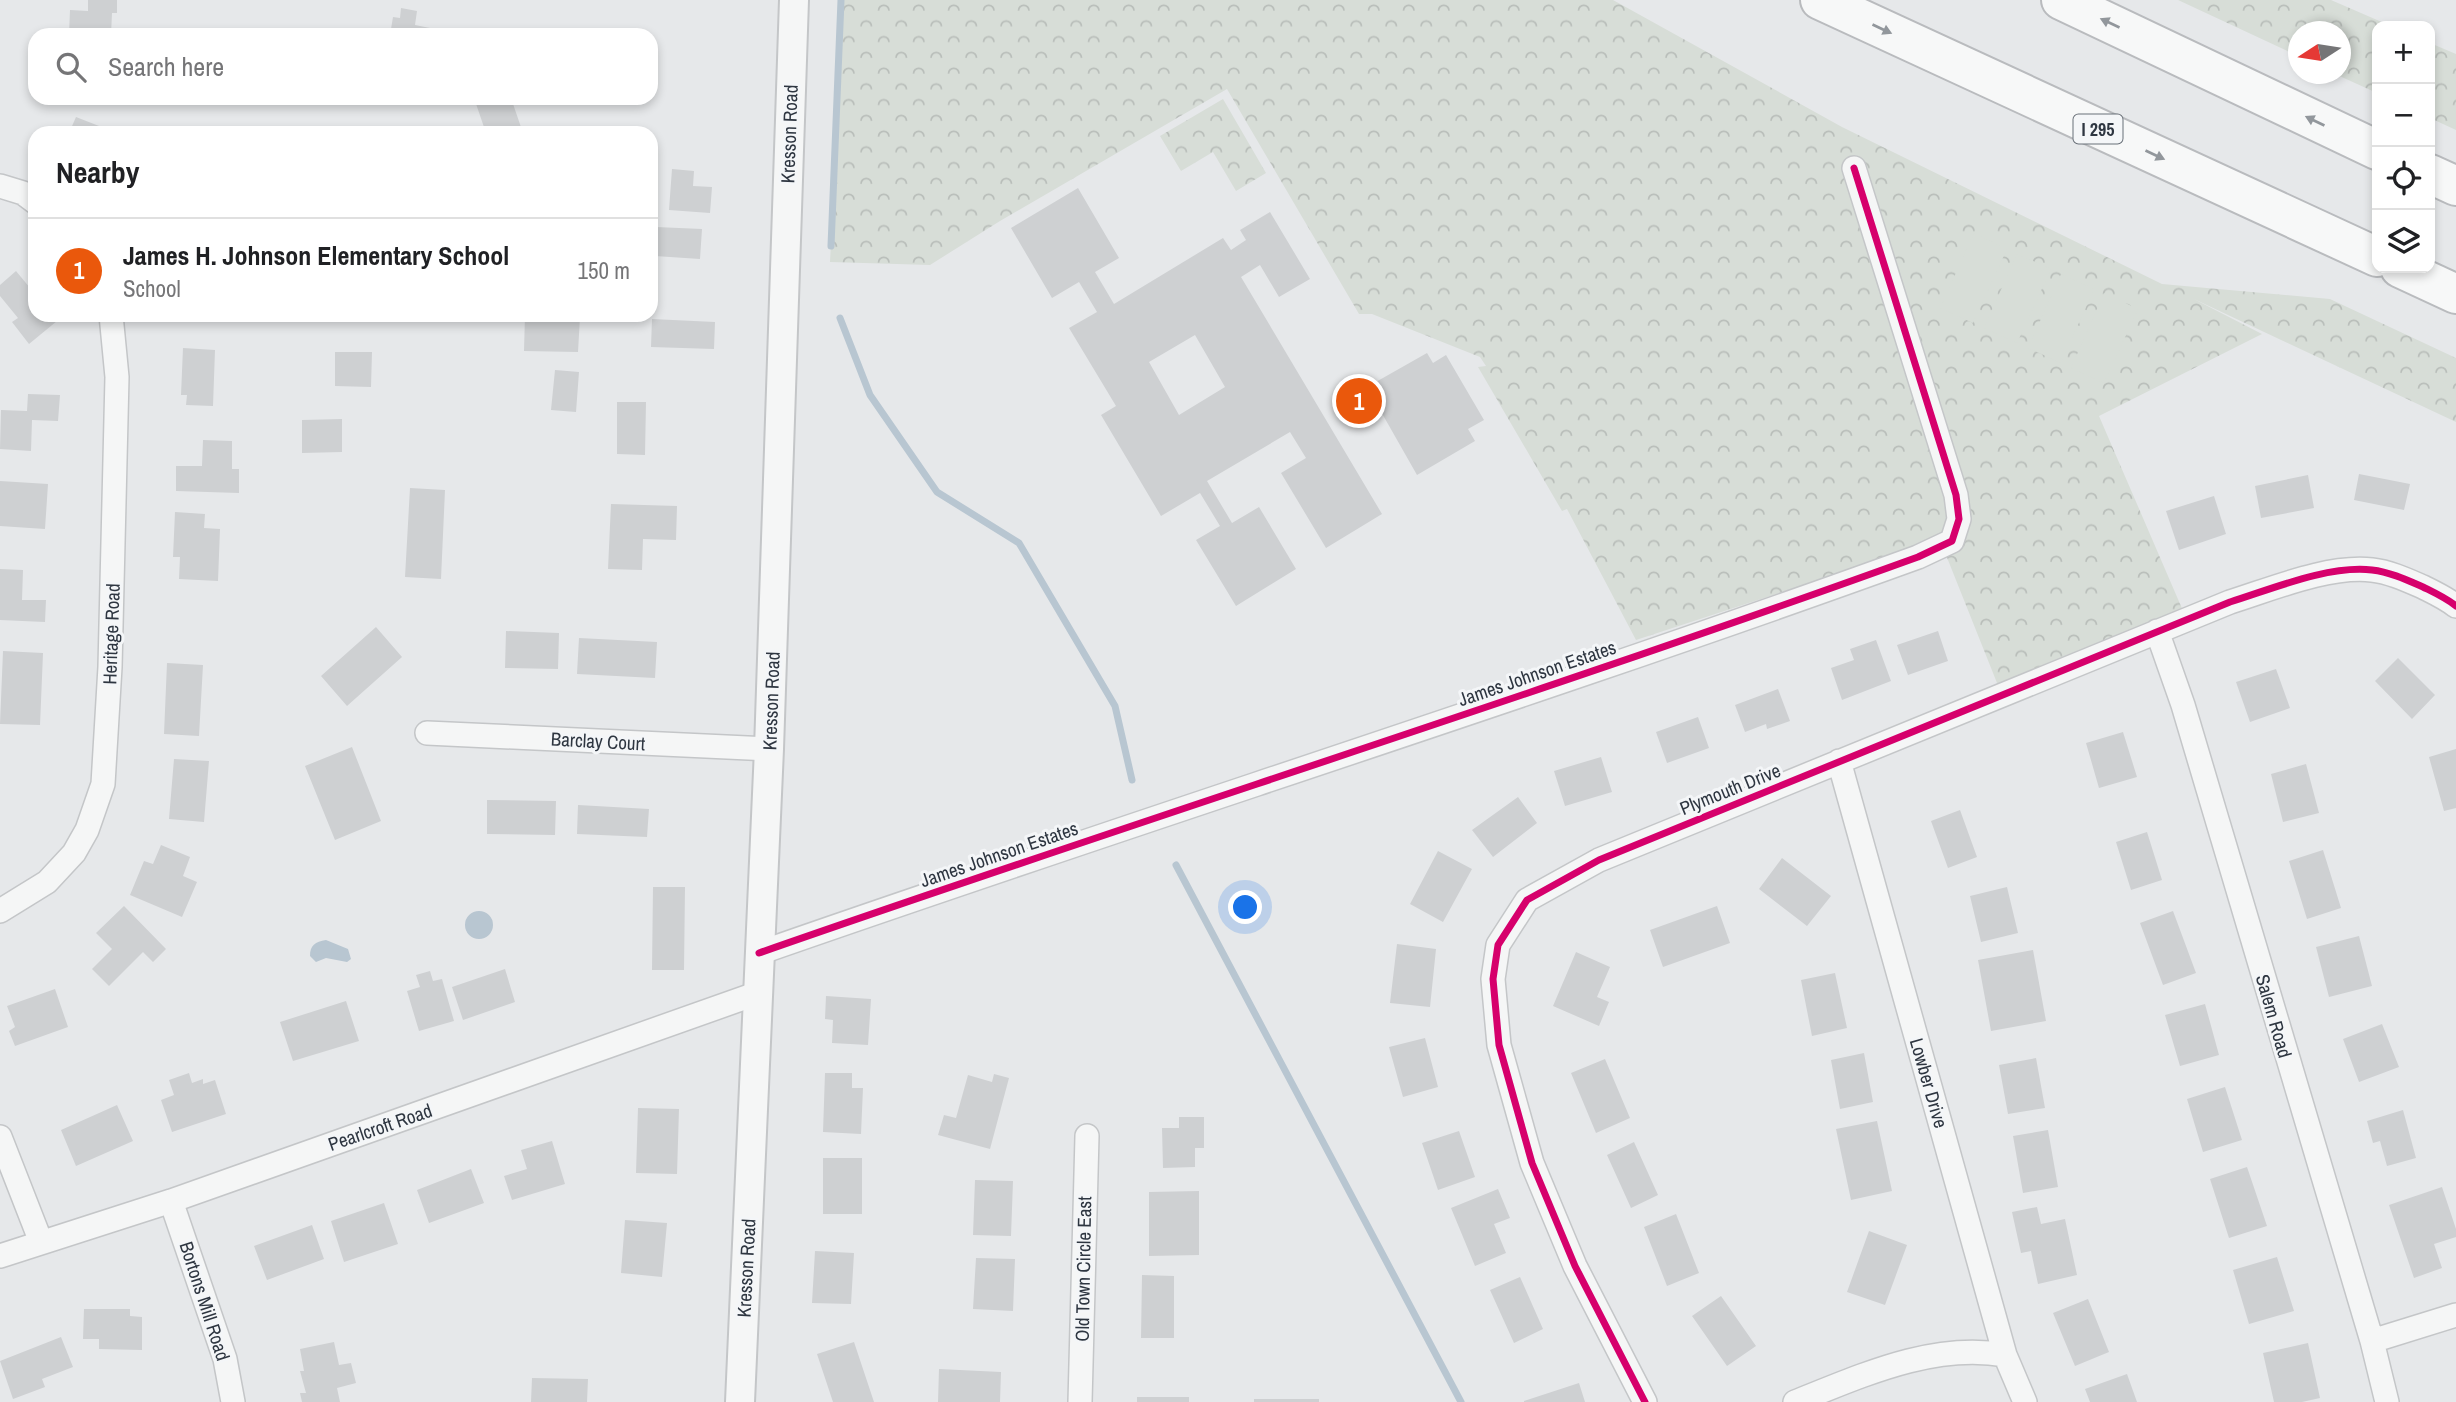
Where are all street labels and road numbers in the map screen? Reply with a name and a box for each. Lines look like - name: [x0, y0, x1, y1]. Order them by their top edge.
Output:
- street label: Kresson Road: [774, 84, 804, 184]
- road number: I 295: [2074, 114, 2122, 144]
- street label: Heritage Road: [96, 583, 126, 685]
- street label: James Johnson Estates: [1455, 634, 1620, 712]
- street label: Kresson Road: [756, 651, 786, 751]
- street label: Barclay Court: [550, 726, 646, 756]
- street label: Plymouth Drive: [1676, 757, 1784, 821]
- street label: James Johnson Estates: [917, 815, 1082, 893]
- street label: Salem Road: [2250, 971, 2298, 1061]
- street label: Lowber Drive: [1904, 1035, 1954, 1131]
- street label: Pearlcroft Road: [325, 1097, 435, 1157]
- street label: Old Town Circle East: [1069, 1196, 1097, 1342]
- street label: Kresson Road: [730, 1218, 762, 1318]
- street label: Bortons Mill Road: [174, 1238, 236, 1364]

